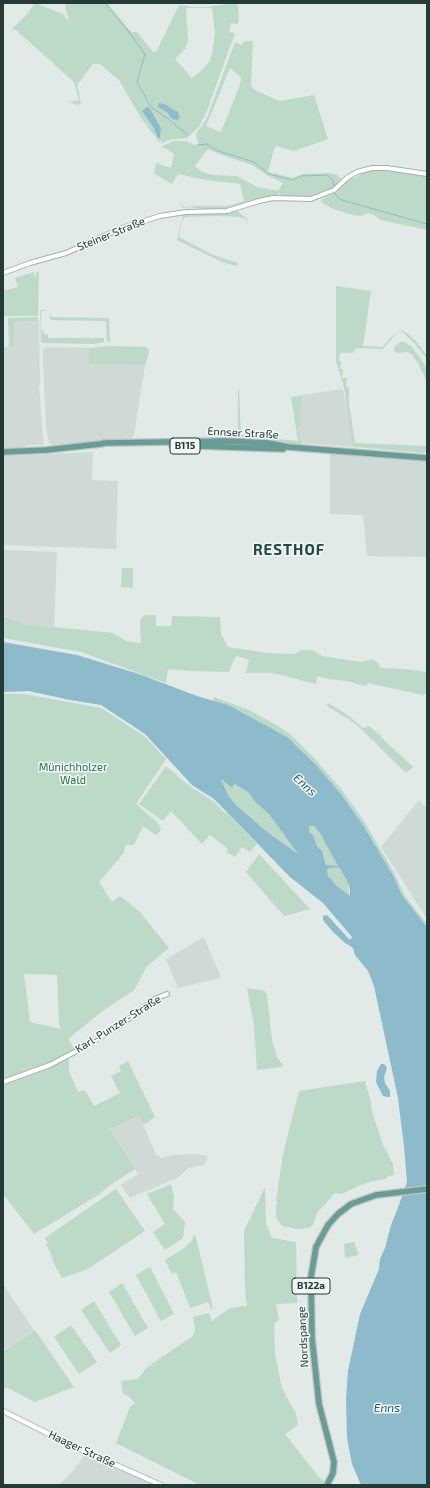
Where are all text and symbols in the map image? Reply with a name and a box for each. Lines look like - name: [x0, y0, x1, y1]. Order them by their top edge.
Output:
- street label: Steiner Straße: [75, 214, 147, 254]
- street label: Ennser Straße: [207, 425, 279, 441]
- road number: B115: [170, 438, 200, 454]
- district label: RESTHOF: [253, 541, 325, 559]
- park label: Münichholzer Wald: [39, 760, 107, 786]
- water label: Enns: [290, 771, 320, 799]
- street label: Karl-Punzer-Straße: [73, 992, 163, 1056]
- road number: B122a: [292, 1278, 330, 1294]
- street label: Nordspange: [295, 1306, 311, 1368]
- water label: Enns: [374, 1401, 400, 1415]
- street label: Haager Straße: [46, 1428, 118, 1470]

